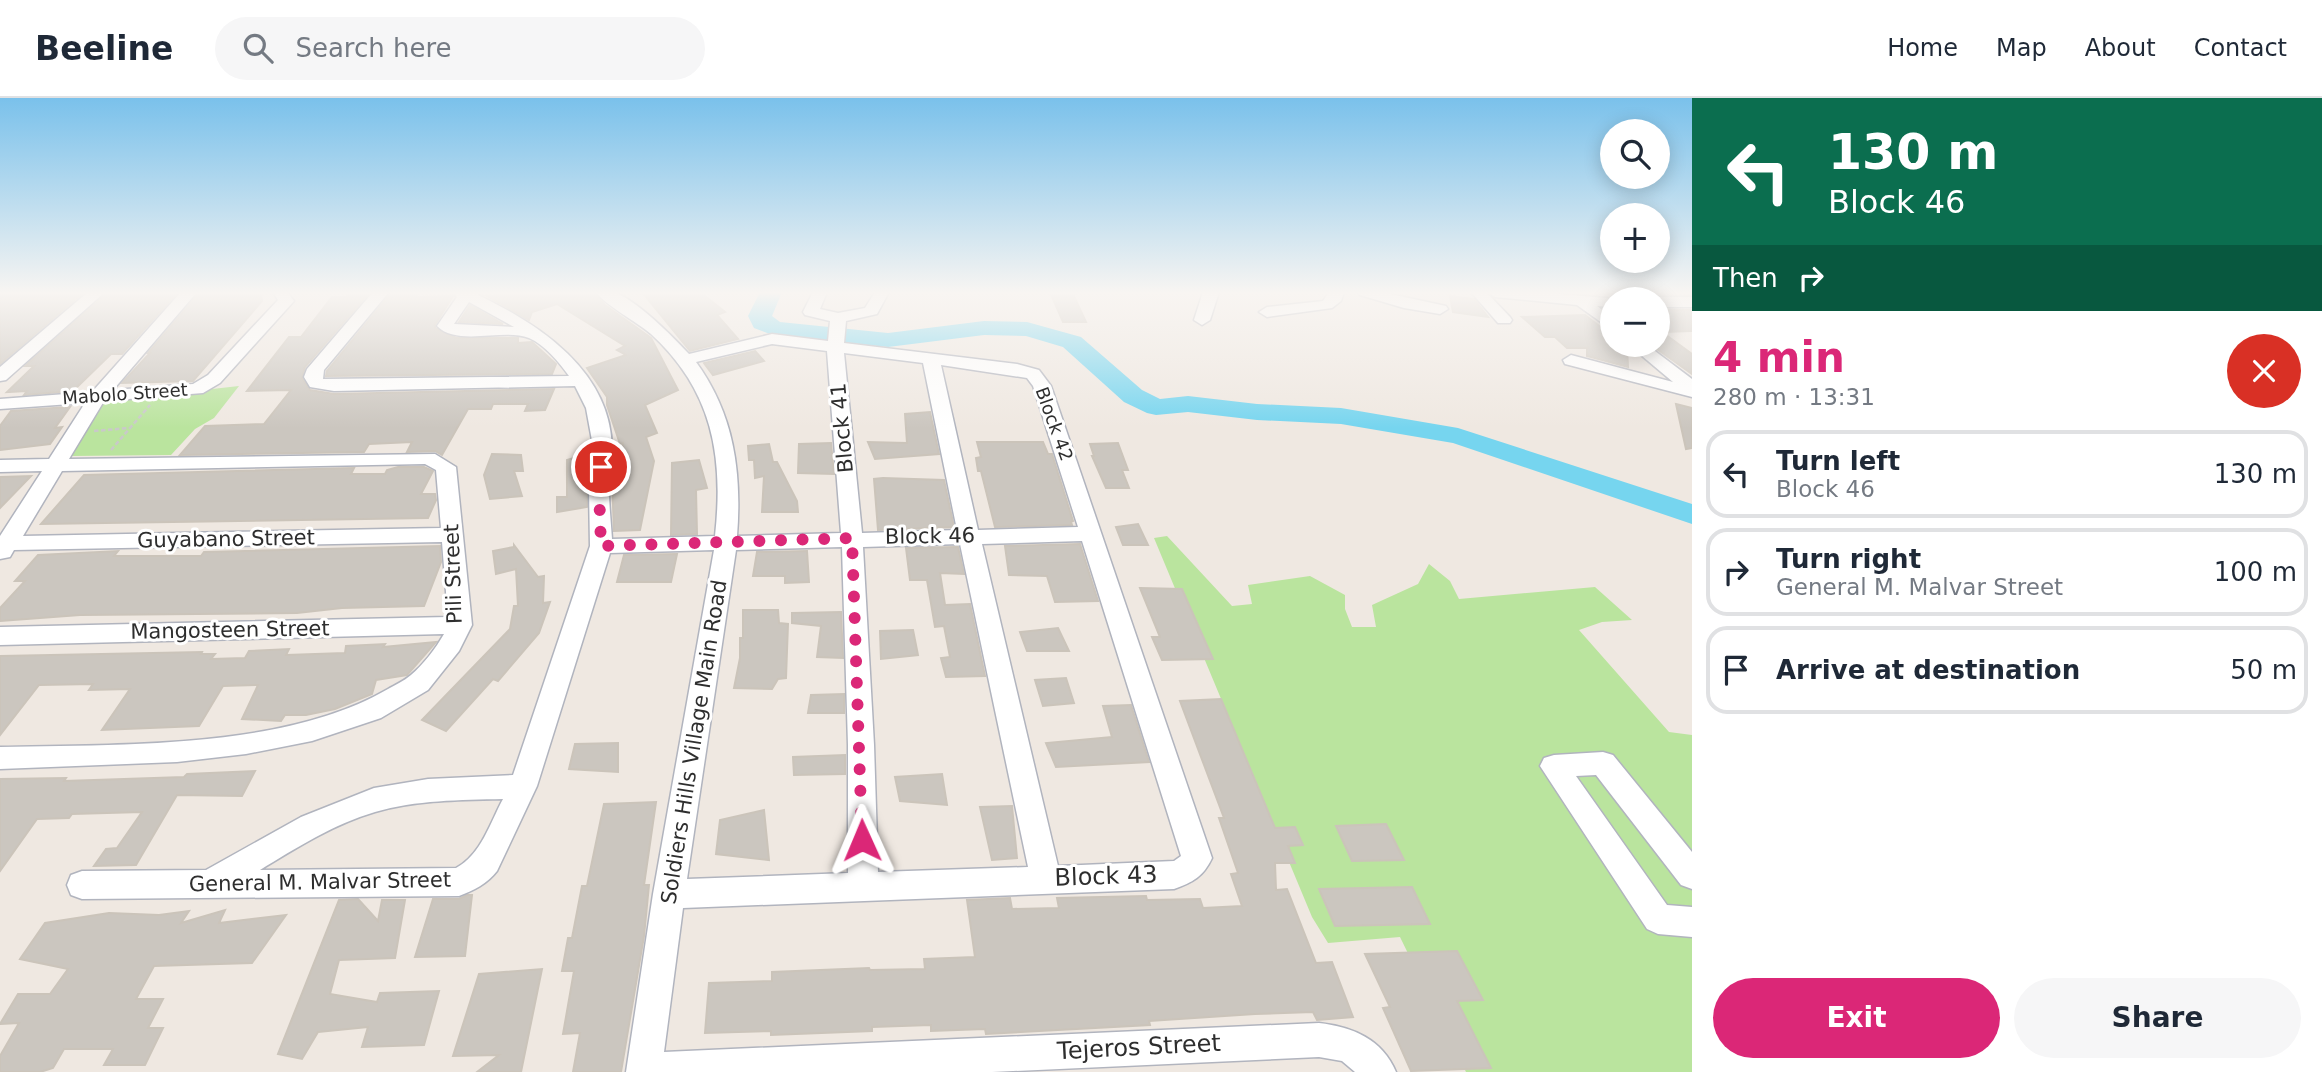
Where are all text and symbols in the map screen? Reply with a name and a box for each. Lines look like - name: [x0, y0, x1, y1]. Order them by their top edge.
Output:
- search box: [215, 17, 705, 80]
- text: Beeline: [35, 29, 173, 68]
- icon: search: [239, 29, 277, 67]
- text: Search here: [295, 33, 452, 63]
- text: Home: [1887, 34, 1958, 62]
- text: Map: [1996, 34, 2047, 62]
- text: About: [2085, 34, 2156, 62]
- text: Contact: [2194, 34, 2287, 62]
- map controls: [1600, 119, 1670, 357]
- button: search: [1600, 119, 1670, 189]
- text: 130 m: [1828, 124, 1998, 181]
- icon: left: [1713, 126, 1804, 217]
- text: Block 46: [1828, 183, 1965, 221]
- button: +: [1600, 203, 1670, 273]
- icon: right: [1792, 259, 1830, 297]
- text: Then: [1713, 263, 1778, 293]
- button: −: [1600, 287, 1670, 357]
- text: 4 min: [1713, 333, 1845, 382]
- button: close: [2227, 334, 2301, 408]
- street label: Mabolo Street: [62, 379, 188, 408]
- street label: Block 41: [826, 382, 858, 474]
- street label: Block 42: [1031, 384, 1078, 464]
- text: 280 m · 13:31: [1713, 384, 1875, 410]
- pin: [571, 437, 631, 497]
- text: Turn left: [1776, 446, 1900, 476]
- icon: arrive: [582, 448, 620, 486]
- icon: left: [1717, 455, 1755, 493]
- text: 130 m: [2214, 459, 2297, 489]
- text: Block 46: [1776, 476, 1875, 502]
- street label: Block 46: [885, 523, 975, 549]
- street label: Pili Street: [439, 524, 467, 624]
- street label: Guyabano Street: [137, 525, 315, 553]
- text: Turn right: [1776, 544, 1921, 574]
- icon: right: [1717, 553, 1755, 591]
- text: 100 m: [2214, 557, 2297, 587]
- text: General M. Malvar Street: [1776, 574, 2063, 600]
- street label: Soldiers Hills Village Main Road: [656, 578, 732, 906]
- street label: Mangosteen Street: [130, 616, 330, 644]
- icon: arrive: [1717, 651, 1755, 689]
- text: Arrive at destination: [1776, 655, 2080, 685]
- text: 50 m: [2230, 655, 2297, 685]
- position arrow: [825, 803, 899, 877]
- street label: Block 43: [1054, 860, 1158, 892]
- street label: General M. Malvar Street: [189, 868, 451, 896]
- button: Exit: [1713, 978, 2000, 1058]
- button: Share: [2014, 978, 2301, 1058]
- street label: Tejeros Street: [1055, 1029, 1222, 1065]

